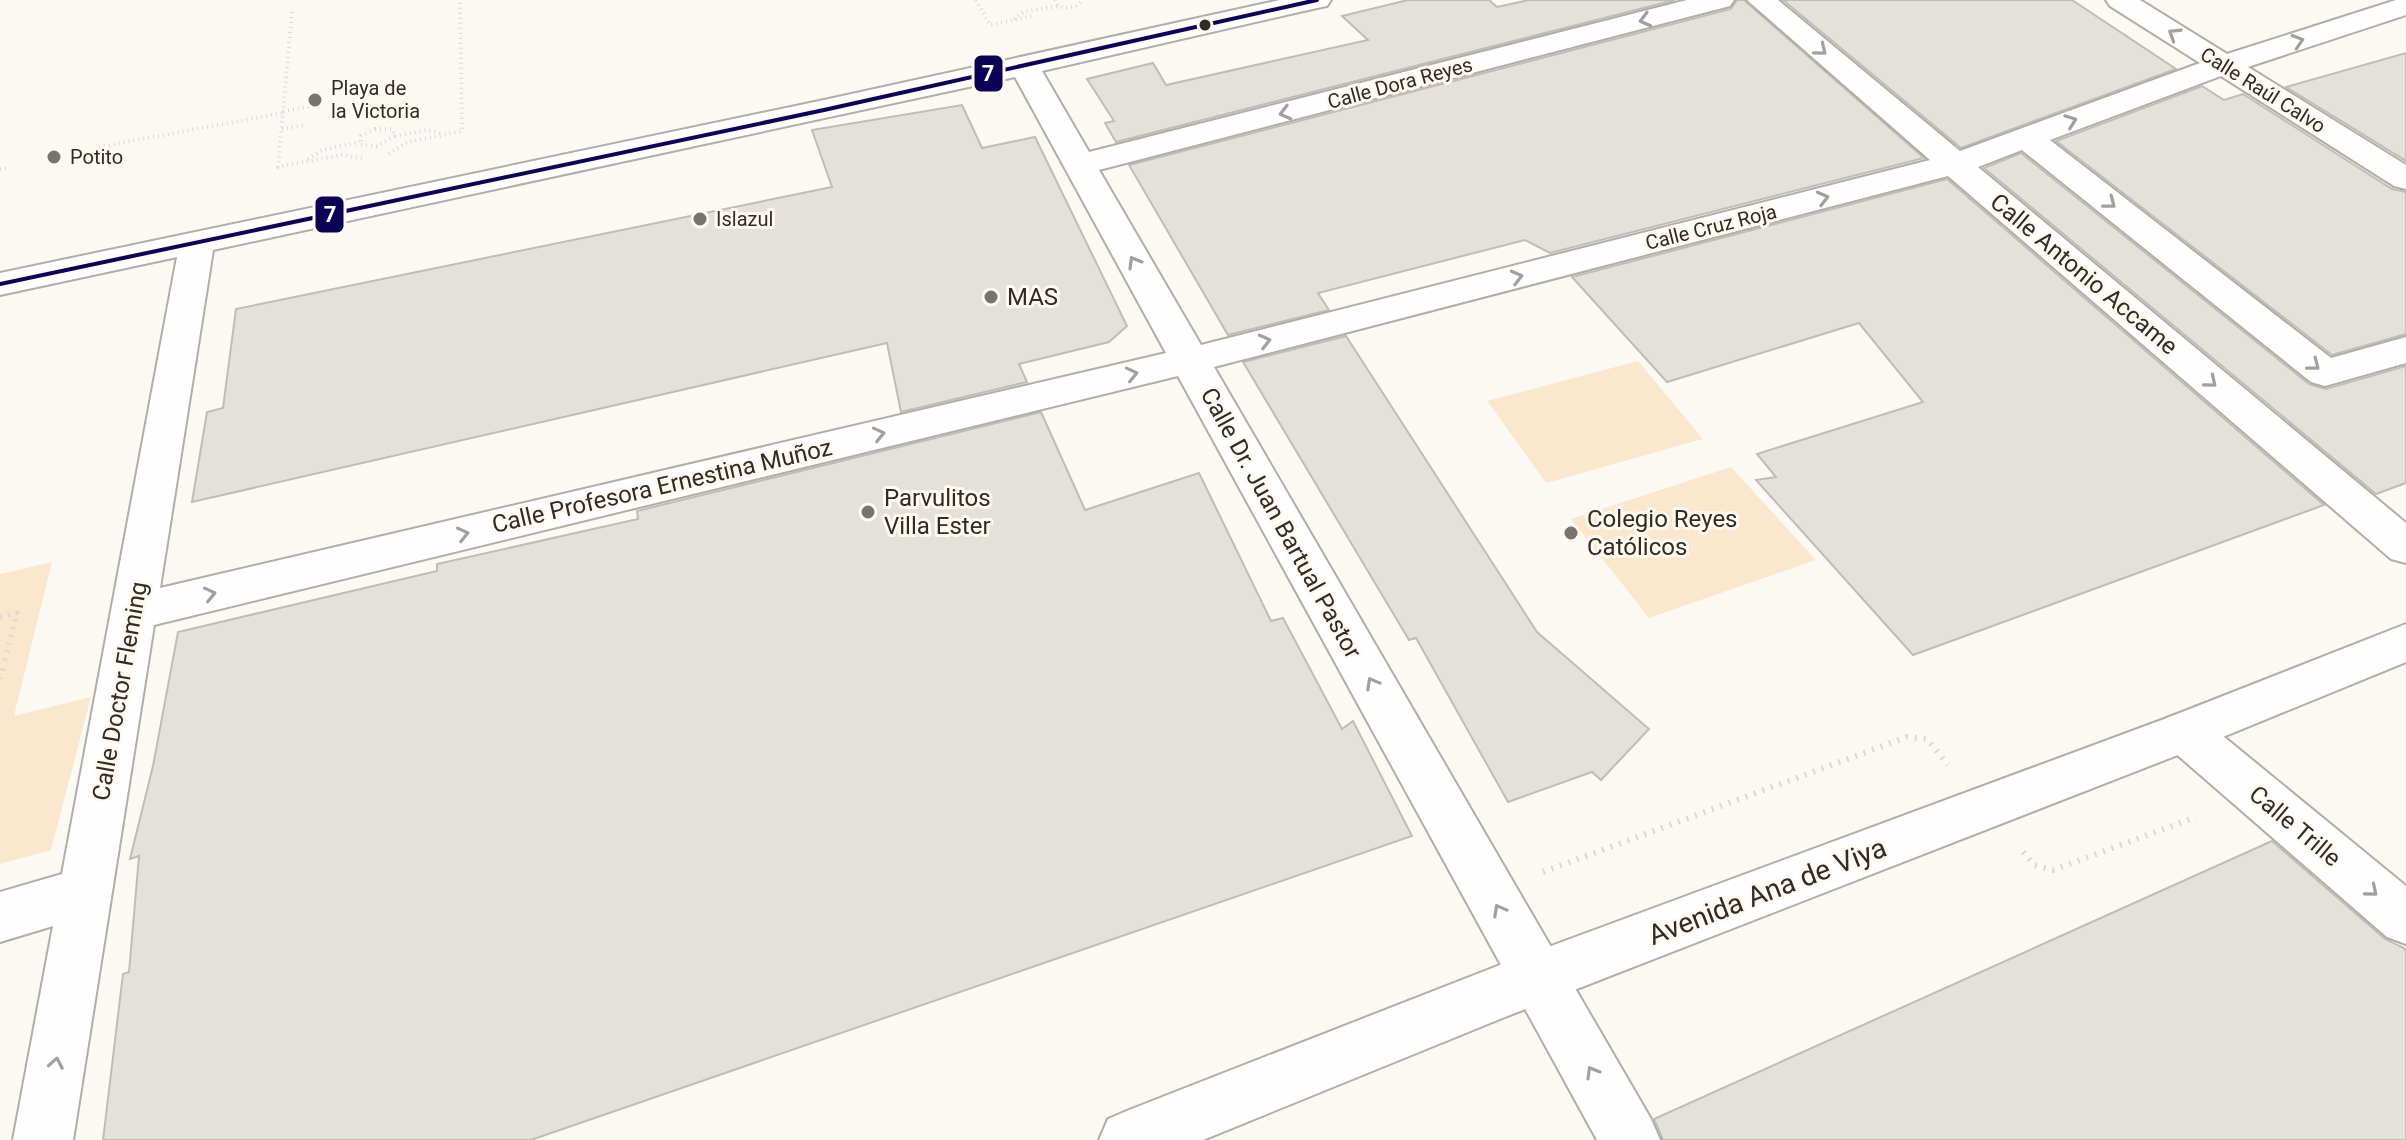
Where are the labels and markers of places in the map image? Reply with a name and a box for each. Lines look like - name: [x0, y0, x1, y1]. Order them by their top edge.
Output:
- unlabelled marker: [1197, 17, 1213, 33]
- place label: Playa de la Victoria: [331, 76, 420, 123]
- marker: Playa de la Victoria: [306, 91, 324, 109]
- place label: Potito: [70, 145, 123, 169]
- marker: Potito: [45, 148, 63, 166]
- place label: Islazul: [716, 207, 773, 231]
- marker: Islazul: [691, 210, 709, 228]
- place label: MAS: [1007, 283, 1058, 311]
- marker: MAS: [982, 288, 1000, 306]
- place label: Parvulitos Villa Ester: [884, 484, 991, 540]
- marker: Parvulitos Villa Ester: [859, 503, 877, 521]
- place label: Colegio Reyes Católicos: [1587, 505, 1738, 561]
- marker: Colegio Reyes Católicos: [1562, 524, 1580, 542]

